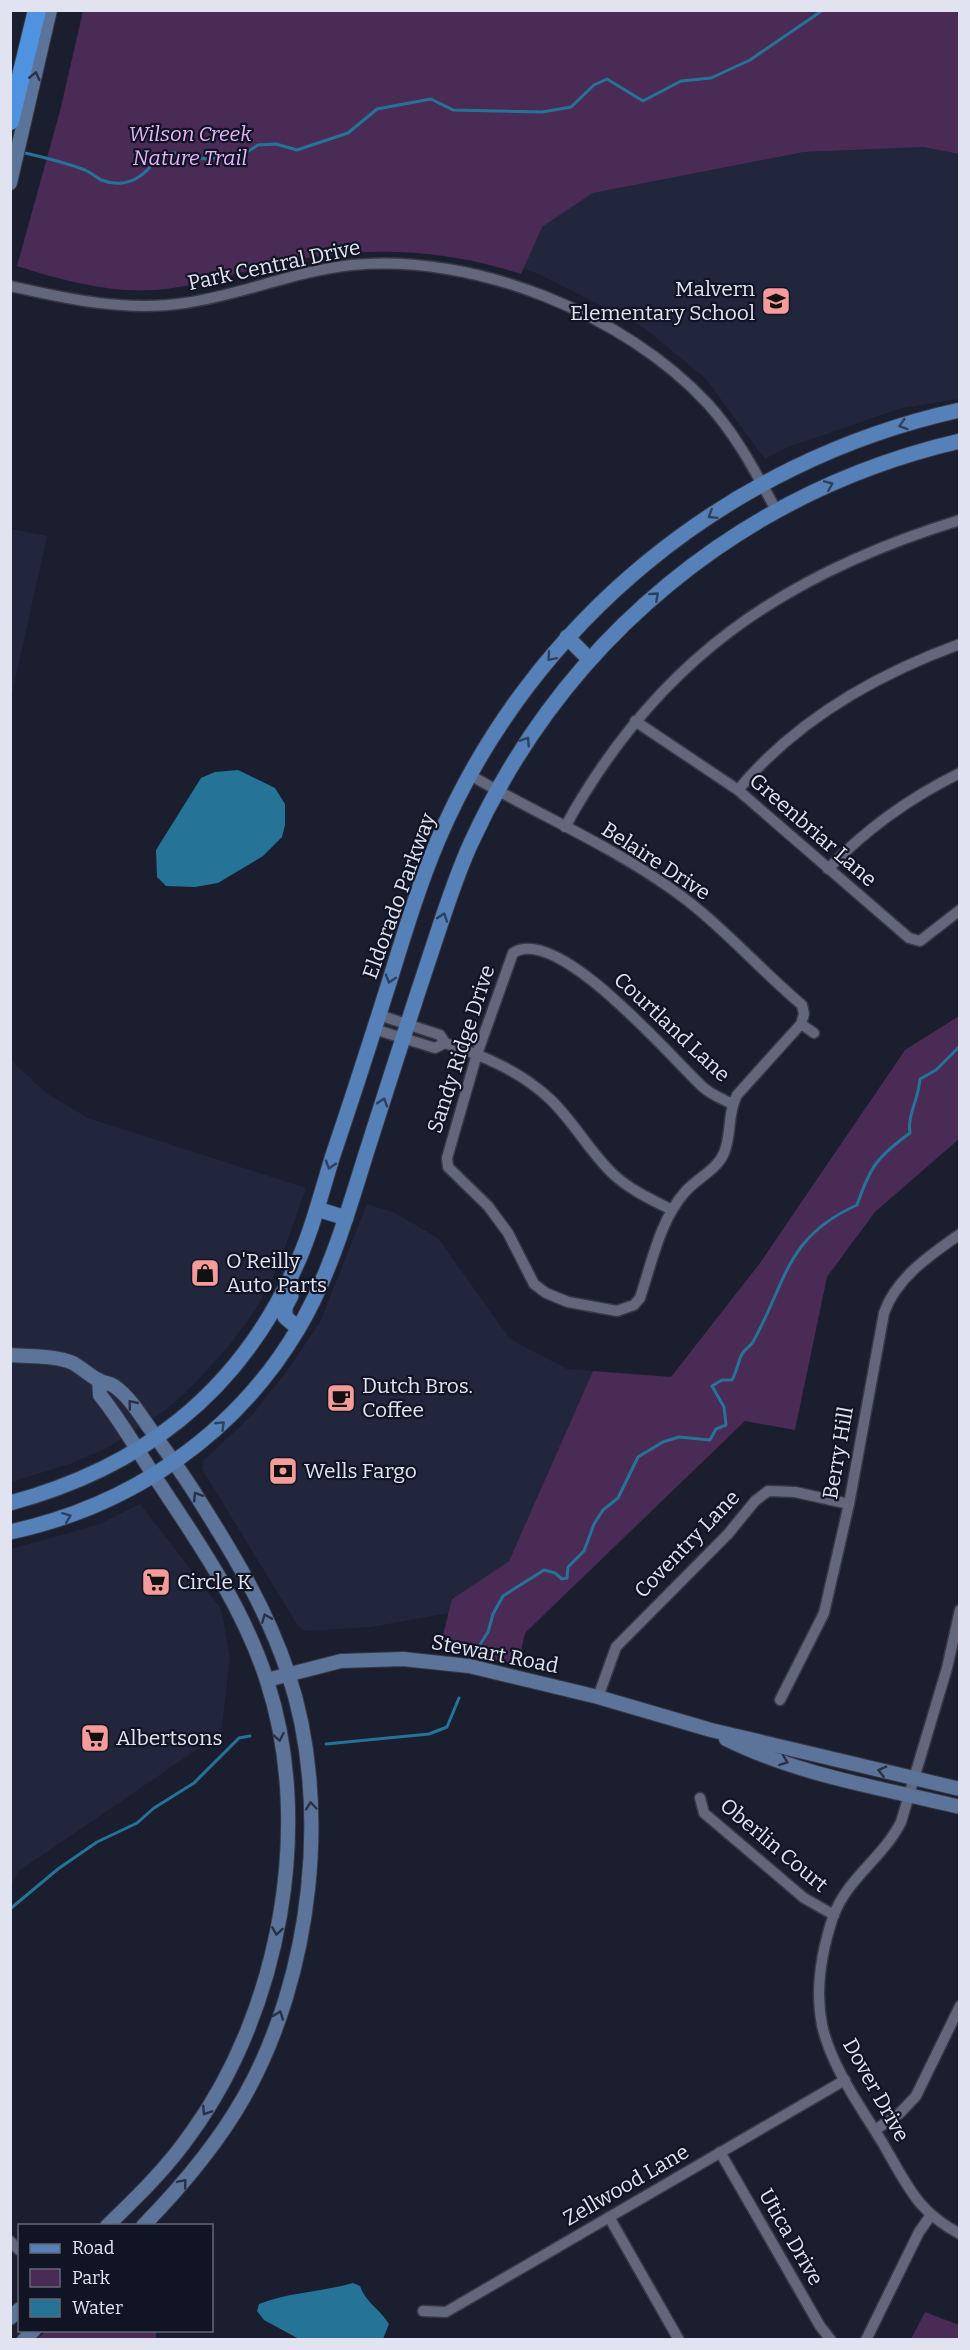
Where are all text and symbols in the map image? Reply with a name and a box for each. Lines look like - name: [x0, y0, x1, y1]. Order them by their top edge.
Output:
- one-way arrow: [28, 71, 41, 81]
- park label: Wilson Creek Nature Trail: [128, 121, 252, 171]
- street label: Park Central Drive: [185, 234, 363, 296]
- place label: Malvern Elementary School: [570, 276, 755, 326]
- school or university icon: Malvern Elementary School: [760, 285, 792, 317]
- one-way arrow: [898, 418, 909, 430]
- one-way arrow: [823, 480, 834, 492]
- one-way arrow: [708, 508, 719, 519]
- one-way arrow: [648, 592, 658, 603]
- one-way arrow: [547, 650, 558, 661]
- one-way arrow: [519, 737, 530, 748]
- street label: Greenbriar Lane: [744, 768, 882, 892]
- street label: Eldorado Parkway: [357, 809, 441, 983]
- street label: Belaire Drive: [597, 816, 715, 906]
- one-way arrow: [435, 912, 448, 923]
- street label: Sandy Ridge Drive: [422, 962, 500, 1136]
- street label: Courtland Lane: [608, 966, 736, 1088]
- one-way arrow: [385, 973, 398, 984]
- one-way arrow: [376, 1097, 388, 1108]
- one-way arrow: [325, 1159, 338, 1170]
- place label: O'Reilly Auto Parts: [226, 1248, 327, 1298]
- shop icon: O'Reilly Auto Parts: [189, 1257, 221, 1289]
- place label: Dutch Bros. Coffee: [362, 1373, 473, 1423]
- cafe icon: Dutch Bros. Coffee: [325, 1382, 357, 1414]
- one-way arrow: [128, 1400, 139, 1411]
- street label: Berry Hill: [817, 1405, 859, 1501]
- one-way arrow: [215, 1421, 225, 1432]
- bank icon: Wells Fargo: [267, 1455, 299, 1487]
- place label: Wells Fargo: [304, 1458, 417, 1484]
- street label: Coventry Lane: [629, 1485, 745, 1603]
- one-way arrow: [193, 1492, 205, 1502]
- one-way arrow: [61, 1512, 72, 1524]
- supermarket icon: Circle K: [140, 1566, 172, 1598]
- place label: Circle K: [177, 1569, 252, 1595]
- one-way arrow: [261, 1613, 273, 1624]
- street label: Stewart Road: [429, 1629, 561, 1679]
- supermarket icon: Albertsons: [79, 1722, 111, 1754]
- place label: Albertsons: [116, 1725, 222, 1751]
- one-way arrow: [272, 1732, 285, 1742]
- one-way arrow: [778, 1754, 789, 1767]
- one-way arrow: [877, 1765, 887, 1778]
- street label: Oberlin Court: [715, 1792, 834, 1898]
- one-way arrow: [305, 1802, 318, 1811]
- one-way arrow: [271, 1926, 284, 1936]
- one-way arrow: [272, 2010, 285, 2021]
- street label: Dover Drive: [837, 2034, 915, 2146]
- one-way arrow: [202, 2104, 213, 2115]
- street label: Zellwood Lane: [559, 2139, 693, 2231]
- one-way arrow: [176, 2179, 187, 2190]
- street label: Utica Drive: [753, 2184, 829, 2290]
- legend: [18, 2224, 213, 2332]
- text: Road: [72, 2237, 115, 2259]
- text: Park: [72, 2267, 111, 2289]
- text: Water: [72, 2297, 123, 2319]

